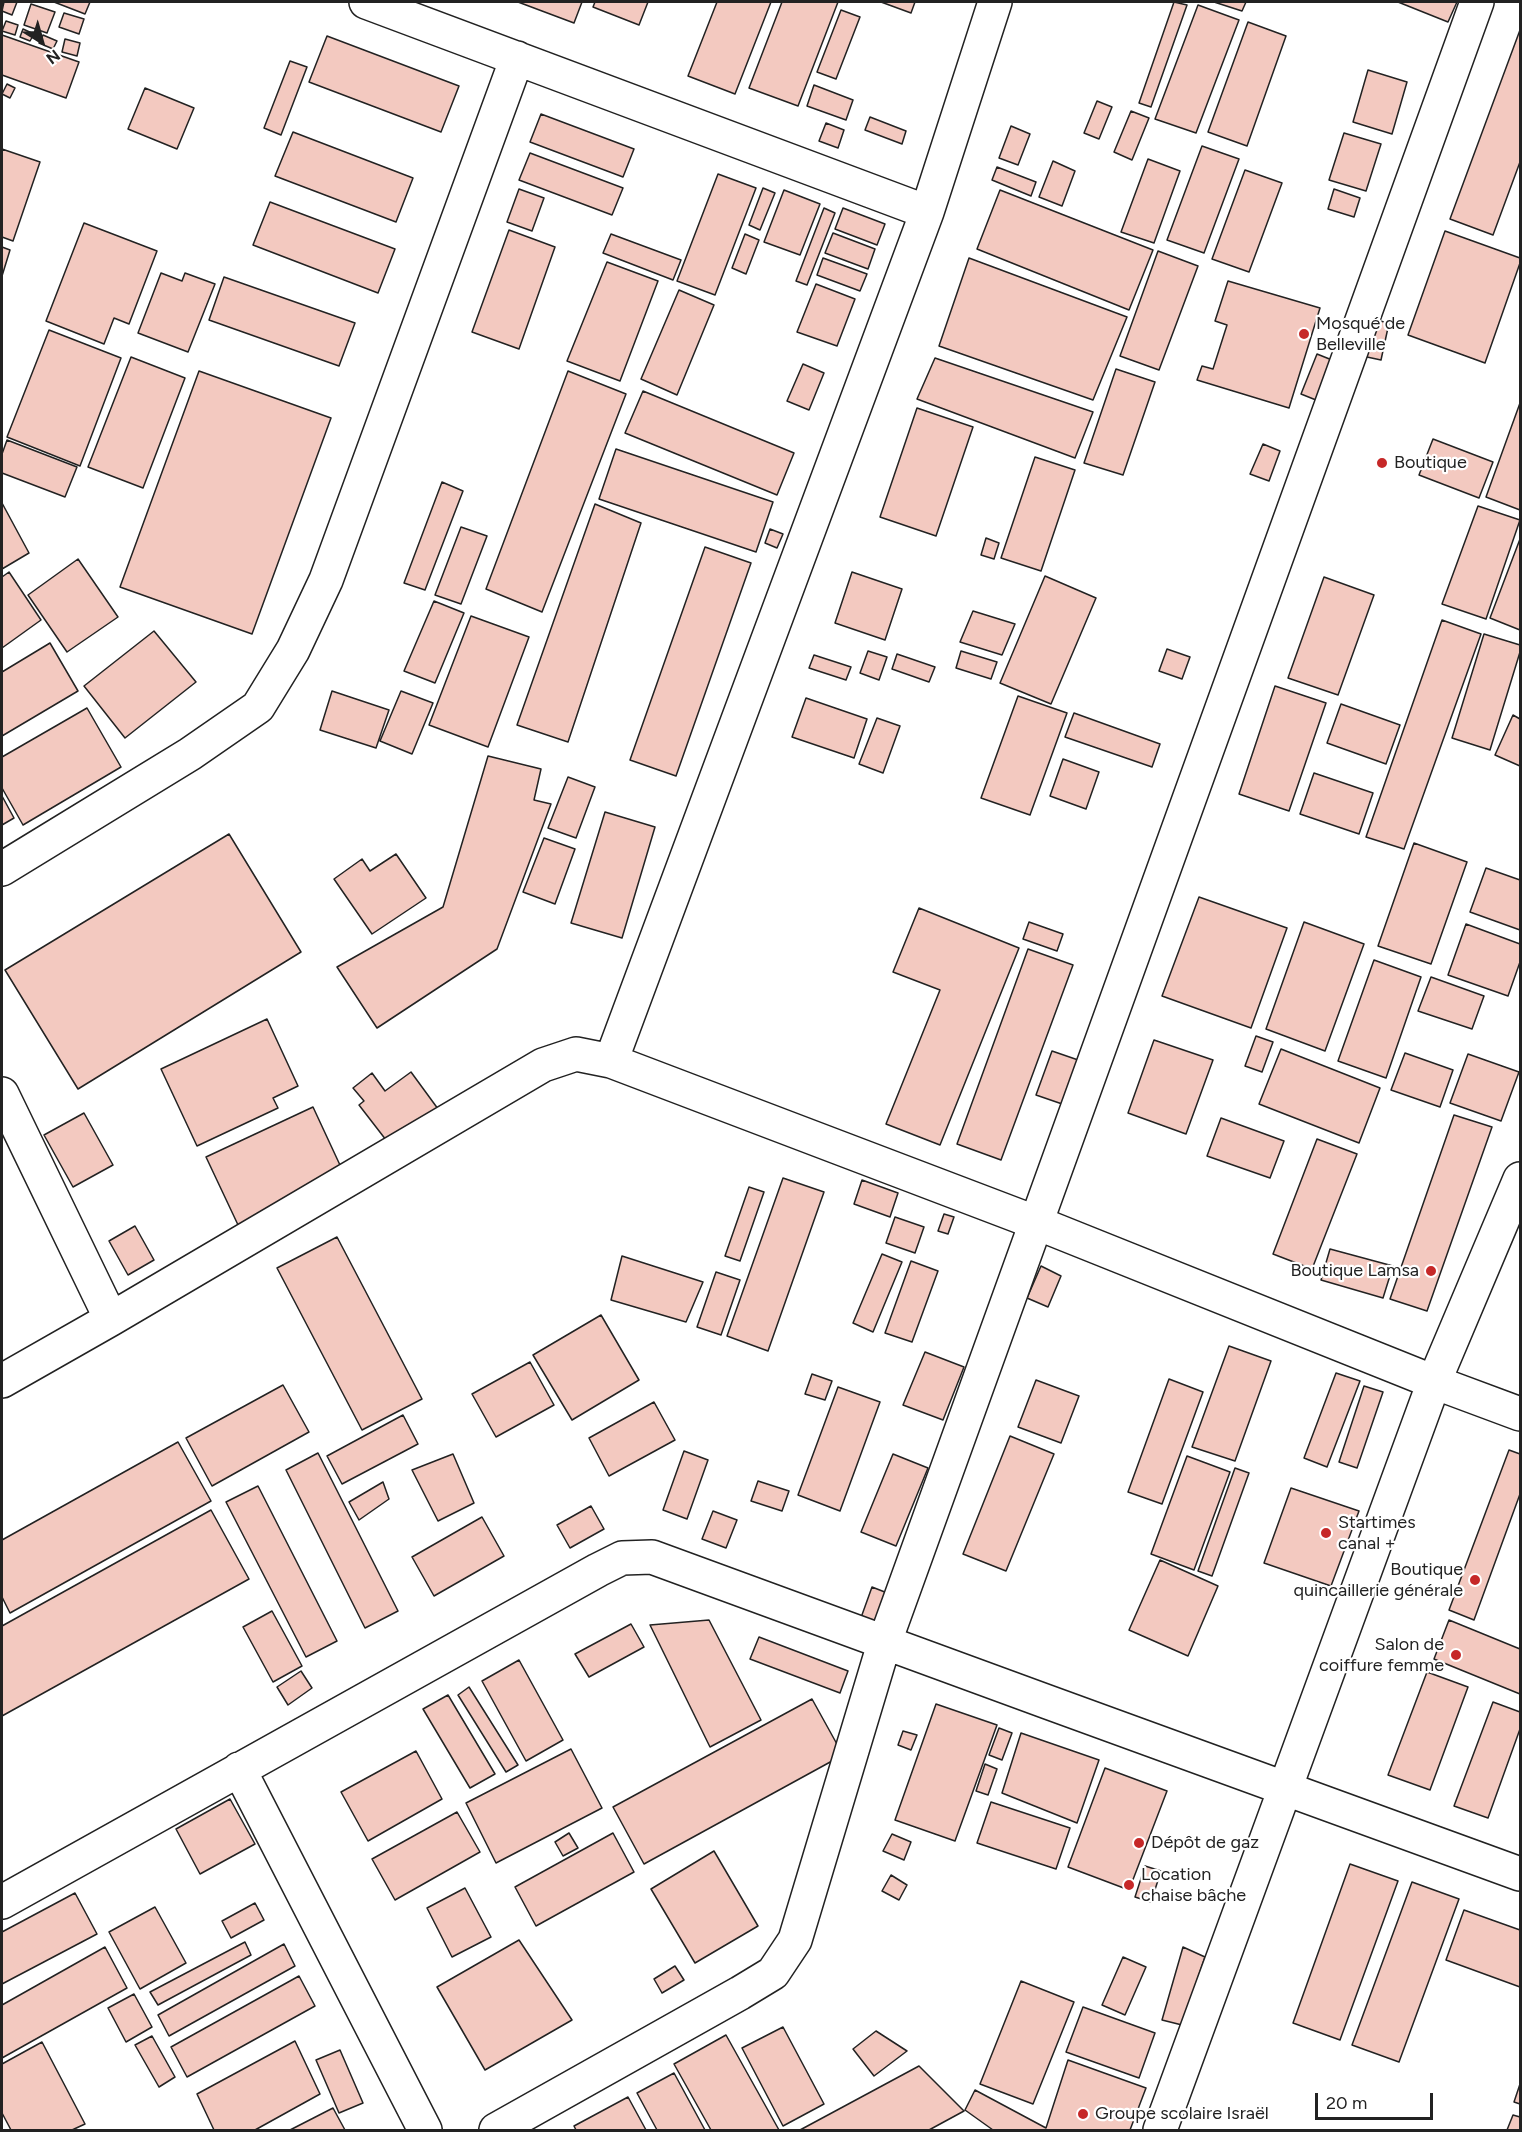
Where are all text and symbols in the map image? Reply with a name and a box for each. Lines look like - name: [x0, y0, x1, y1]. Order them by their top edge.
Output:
- north arrow: [12, 12, 72, 72]
- text: N: [42, 45, 64, 68]
- place label: Mosqué de Belleville: [1316, 313, 1405, 356]
- marker: Mosqué de Belleville: [1297, 327, 1311, 341]
- place label: Boutique: [1394, 452, 1467, 474]
- marker: Boutique: [1375, 456, 1389, 470]
- place label: Boutique Lamsa: [1290, 1260, 1419, 1282]
- marker: Boutique Lamsa: [1424, 1264, 1438, 1278]
- place label: Startimes canal +: [1338, 1512, 1416, 1555]
- marker: Startimes canal +: [1319, 1526, 1333, 1540]
- place label: Boutique quincaillerie générale: [1294, 1559, 1463, 1602]
- marker: Boutique quincaillerie générale: [1468, 1573, 1482, 1587]
- place label: Salon de coiffure femme: [1319, 1634, 1444, 1676]
- marker: Salon de coiffure femme: [1449, 1648, 1463, 1662]
- place label: Dépôt de gaz: [1151, 1832, 1259, 1854]
- marker: Dépôt de gaz: [1132, 1836, 1146, 1850]
- place label: Location chaise bâche: [1141, 1864, 1246, 1906]
- marker: Location chaise bâche: [1122, 1878, 1136, 1892]
- scale bar: [1318, 2081, 1436, 2119]
- text: 20 m: [1326, 2092, 1367, 2114]
- place label: Groupe scolaire Israël: [1095, 2103, 1269, 2125]
- marker: Groupe scolaire Israël: [1076, 2107, 1090, 2121]

